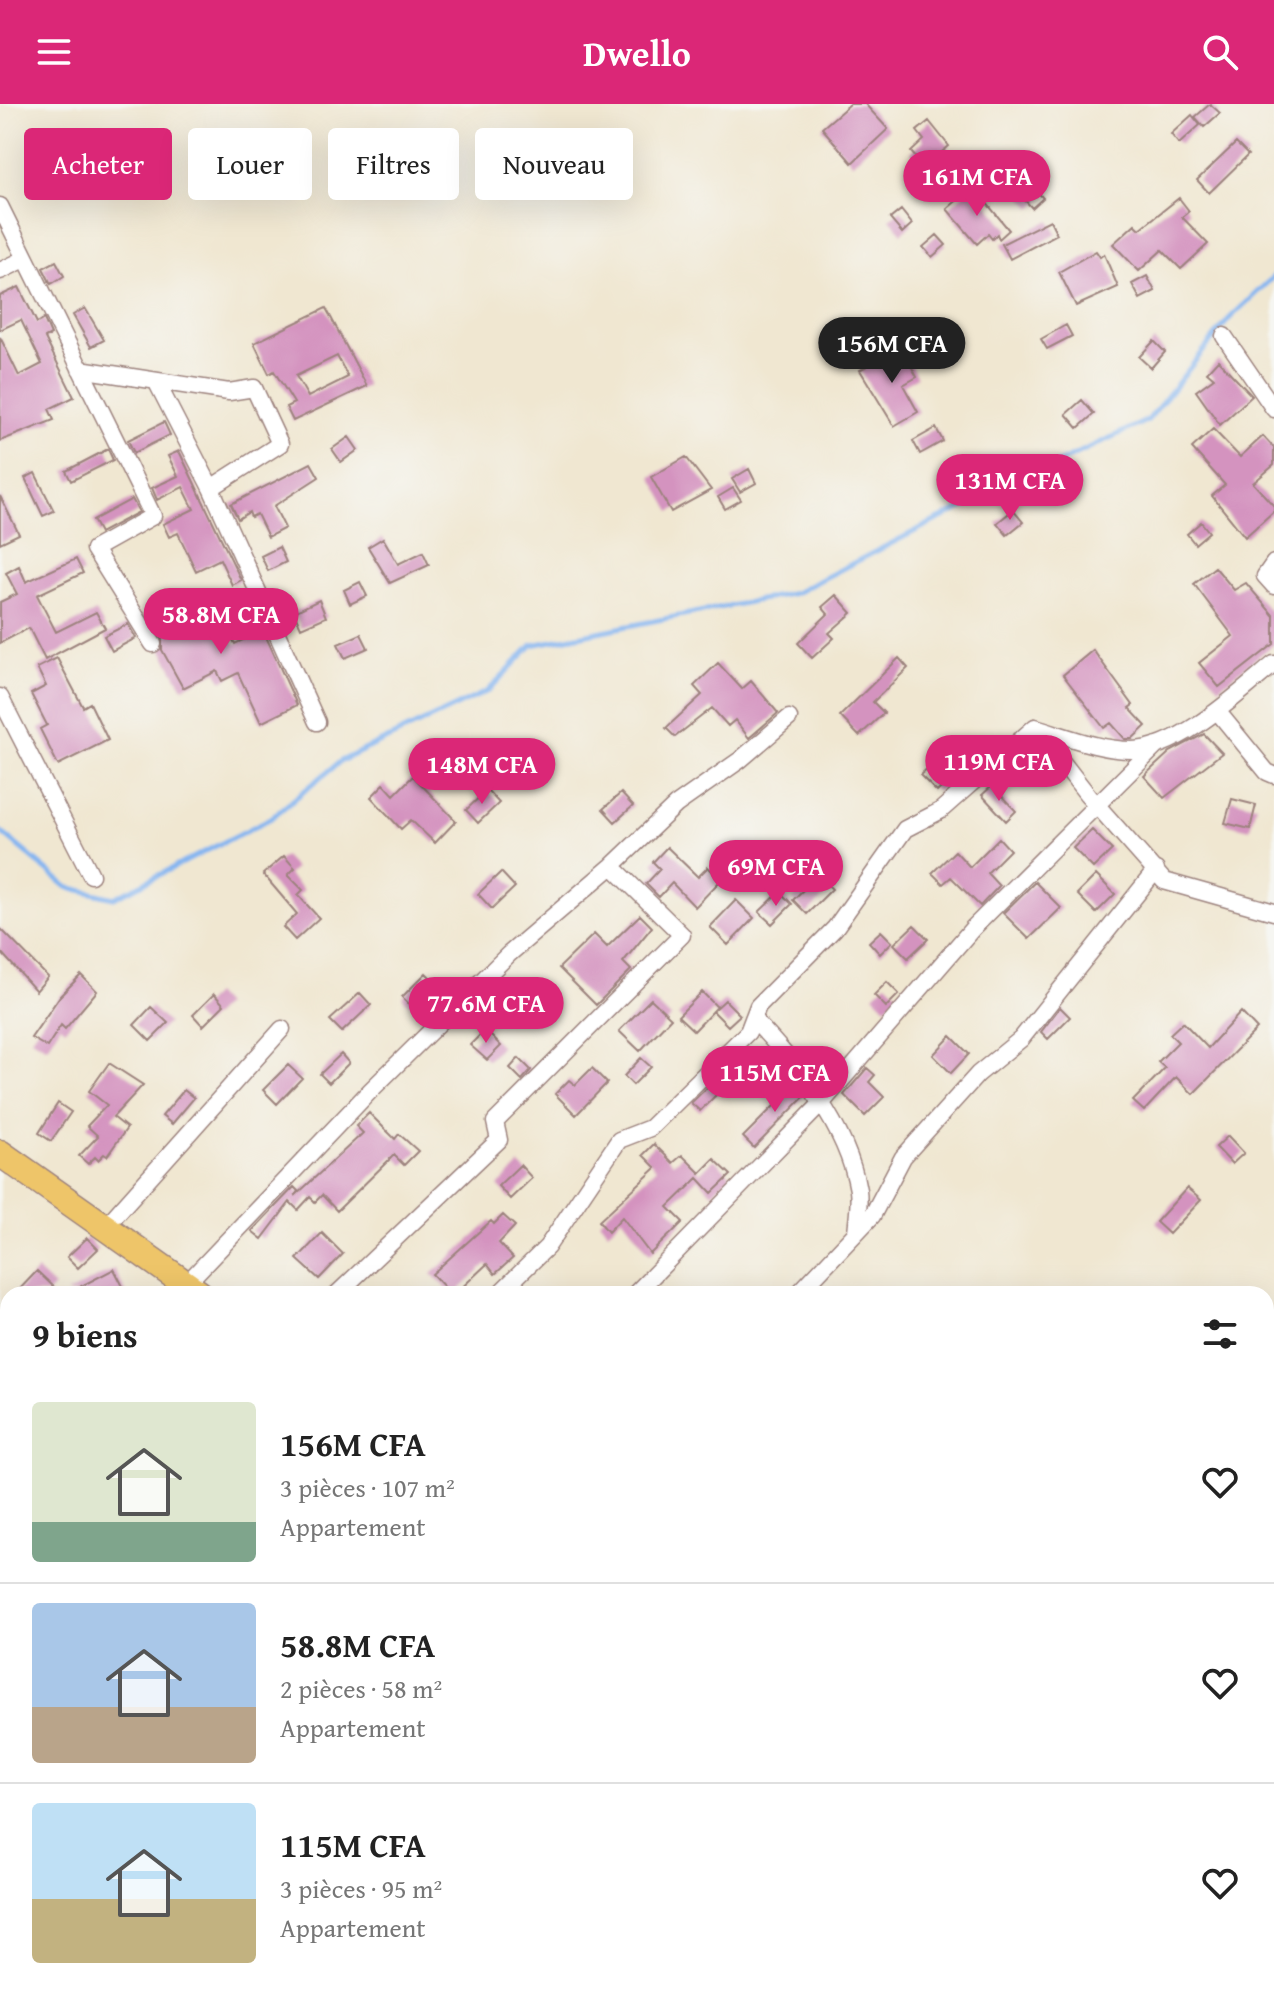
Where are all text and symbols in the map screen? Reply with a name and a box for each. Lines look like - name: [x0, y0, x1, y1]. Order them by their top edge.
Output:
- text: Dwello: [583, 26, 691, 79]
- icon: menu: [32, 30, 76, 74]
- icon: search: [1198, 30, 1242, 74]
- chip: Acheter: [24, 128, 172, 200]
- chip: Louer: [188, 128, 312, 200]
- chip: Filtres: [328, 128, 459, 200]
- chip: Nouveau: [475, 128, 633, 200]
- pin: 161M CFA: [894, 150, 1060, 218]
- text: 161M CFA: [921, 156, 1033, 195]
- pin: 156M CFA: [809, 317, 975, 385]
- text: 156M CFA: [836, 323, 948, 362]
- pin: 131M CFA: [927, 454, 1093, 522]
- text: 131M CFA: [954, 460, 1066, 499]
- pin: 58.8M CFA: [129, 588, 313, 656]
- text: 58.8M CFA: [162, 594, 280, 633]
- pin: 119M CFA: [916, 735, 1082, 803]
- pin: 148M CFA: [399, 738, 565, 806]
- text: 119M CFA: [943, 741, 1055, 780]
- text: 148M CFA: [426, 744, 538, 783]
- pin: 69M CFA: [702, 840, 850, 908]
- text: 69M CFA: [727, 846, 825, 885]
- pin: 77.6M CFA: [394, 977, 578, 1045]
- text: 77.6M CFA: [427, 983, 545, 1022]
- pin: 115M CFA: [692, 1046, 858, 1114]
- text: 115M CFA: [719, 1052, 831, 1091]
- text: 9 biens: [32, 1310, 138, 1359]
- icon: filters: [1198, 1312, 1242, 1356]
- text: 156M CFA: [280, 1419, 426, 1468]
- icon: home: [96, 1434, 192, 1530]
- icon: heart: [1198, 1460, 1242, 1504]
- text: 3 pièces · 107 m²: [280, 1468, 455, 1507]
- text: Appartement: [280, 1507, 425, 1546]
- text: 58.8M CFA: [280, 1620, 435, 1669]
- icon: home: [96, 1635, 192, 1731]
- icon: heart: [1198, 1661, 1242, 1705]
- text: 2 pièces · 58 m²: [280, 1669, 442, 1708]
- text: Appartement: [280, 1708, 425, 1747]
- text: 115M CFA: [280, 1820, 426, 1869]
- icon: home: [96, 1835, 192, 1931]
- icon: heart: [1198, 1861, 1242, 1905]
- text: 3 pièces · 95 m²: [280, 1869, 442, 1908]
- text: Appartement: [280, 1908, 425, 1947]

